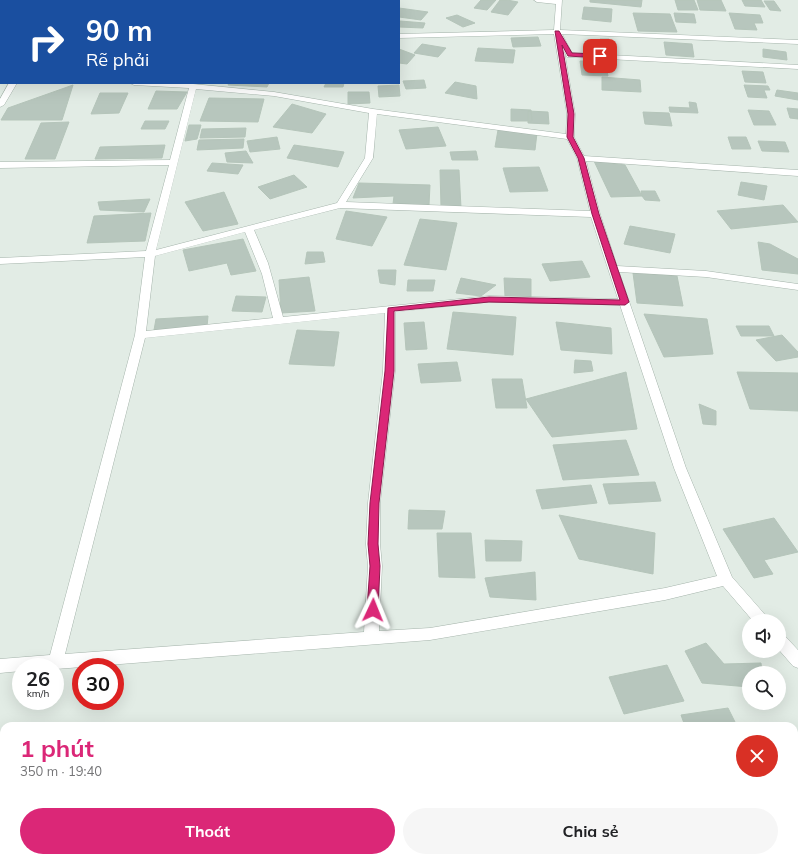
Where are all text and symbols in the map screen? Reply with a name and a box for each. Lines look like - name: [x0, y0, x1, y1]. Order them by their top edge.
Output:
- text: 90 m: [86, 13, 152, 48]
- icon: right: [20, 16, 72, 68]
- pin: [583, 39, 617, 73]
- icon: arrive: [589, 45, 611, 67]
- text: Rẽ phải: [86, 48, 149, 71]
- position arrow: [352, 589, 394, 631]
- map controls: [742, 614, 786, 710]
- button: sound: [742, 614, 786, 658]
- speed limit sign: 30: [72, 658, 124, 710]
- text: 26: [26, 666, 50, 691]
- button: search: [742, 666, 786, 710]
- text: km/h: [27, 687, 49, 700]
- text: 1 phút: [20, 733, 94, 763]
- button: close: [736, 735, 778, 777]
- text: 350 m · 19:40: [20, 763, 102, 779]
- button: Thoát: [20, 808, 395, 854]
- button: Chia sẻ: [403, 808, 778, 854]

